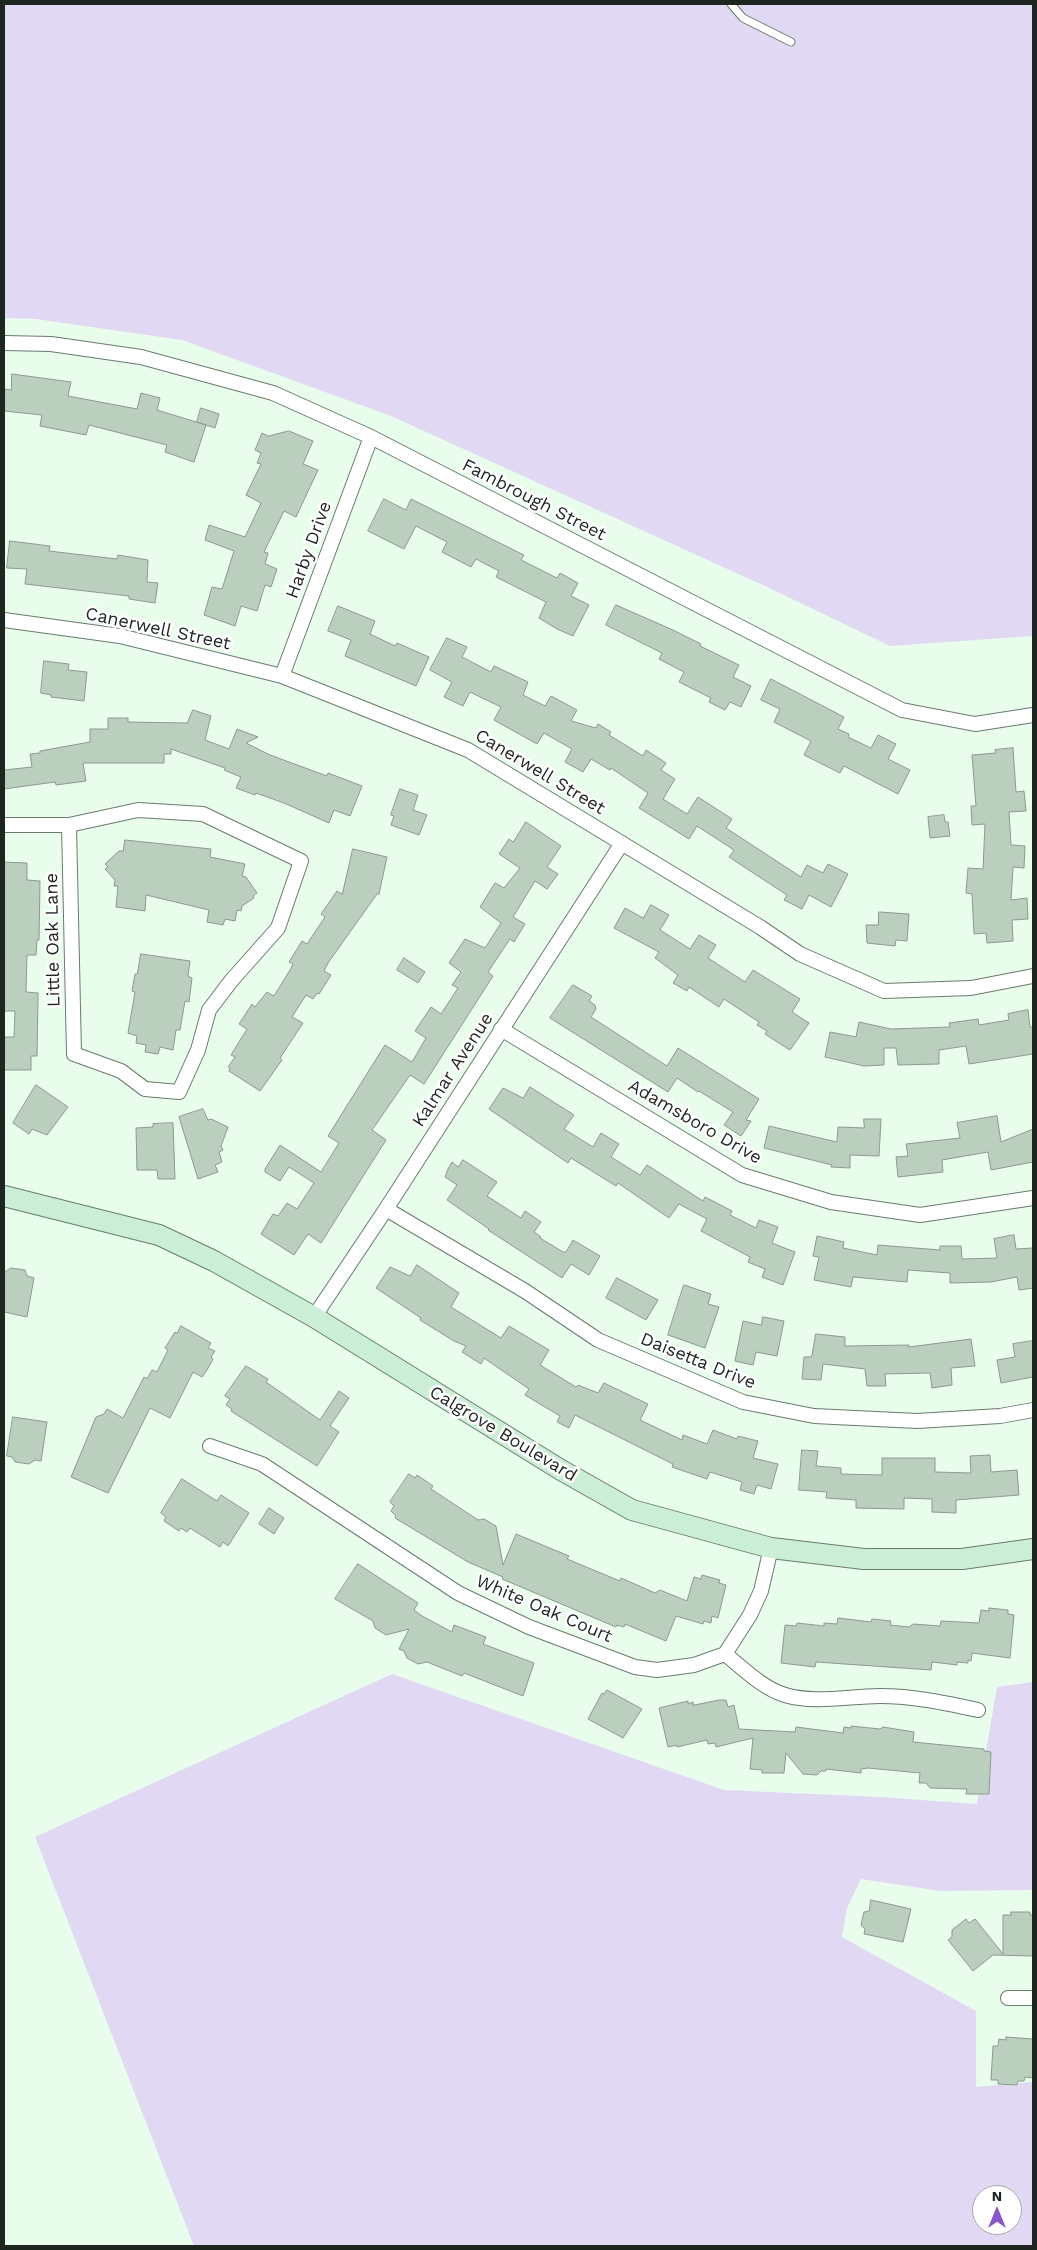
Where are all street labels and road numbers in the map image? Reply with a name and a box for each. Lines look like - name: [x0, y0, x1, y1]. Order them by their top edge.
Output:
- street label: Fambrough Street: [458, 454, 610, 546]
- street label: Harby Drive: [281, 498, 337, 602]
- street label: Canerwell Street: [83, 603, 233, 655]
- street label: Canerwell Street: [471, 725, 609, 819]
- street label: Little Oak Lane: [41, 873, 65, 1007]
- street label: Kalmar Avenue: [408, 1009, 498, 1131]
- street label: Adamsboro Drive: [624, 1075, 766, 1169]
- street label: Daisetta Drive: [637, 1328, 759, 1394]
- street label: Calgrove Boulevard: [425, 1381, 581, 1487]
- street label: White Oak Court: [473, 1571, 615, 1647]

